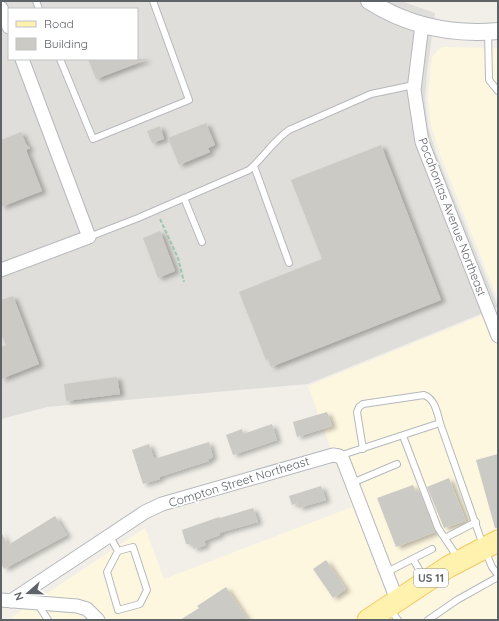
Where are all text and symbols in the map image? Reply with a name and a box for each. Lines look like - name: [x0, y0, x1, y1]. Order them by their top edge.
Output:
- legend: [8, 8, 138, 60]
- text: Road: [44, 16, 74, 31]
- text: Building: [44, 36, 88, 51]
- street label: Pocahontas Avenue Northeast: [415, 135, 490, 298]
- street label: Compton Street Northeast: [167, 453, 311, 510]
- road number: US 11: [414, 569, 448, 587]
- north arrow: [8, 573, 48, 613]
- text: N: [11, 590, 27, 603]

